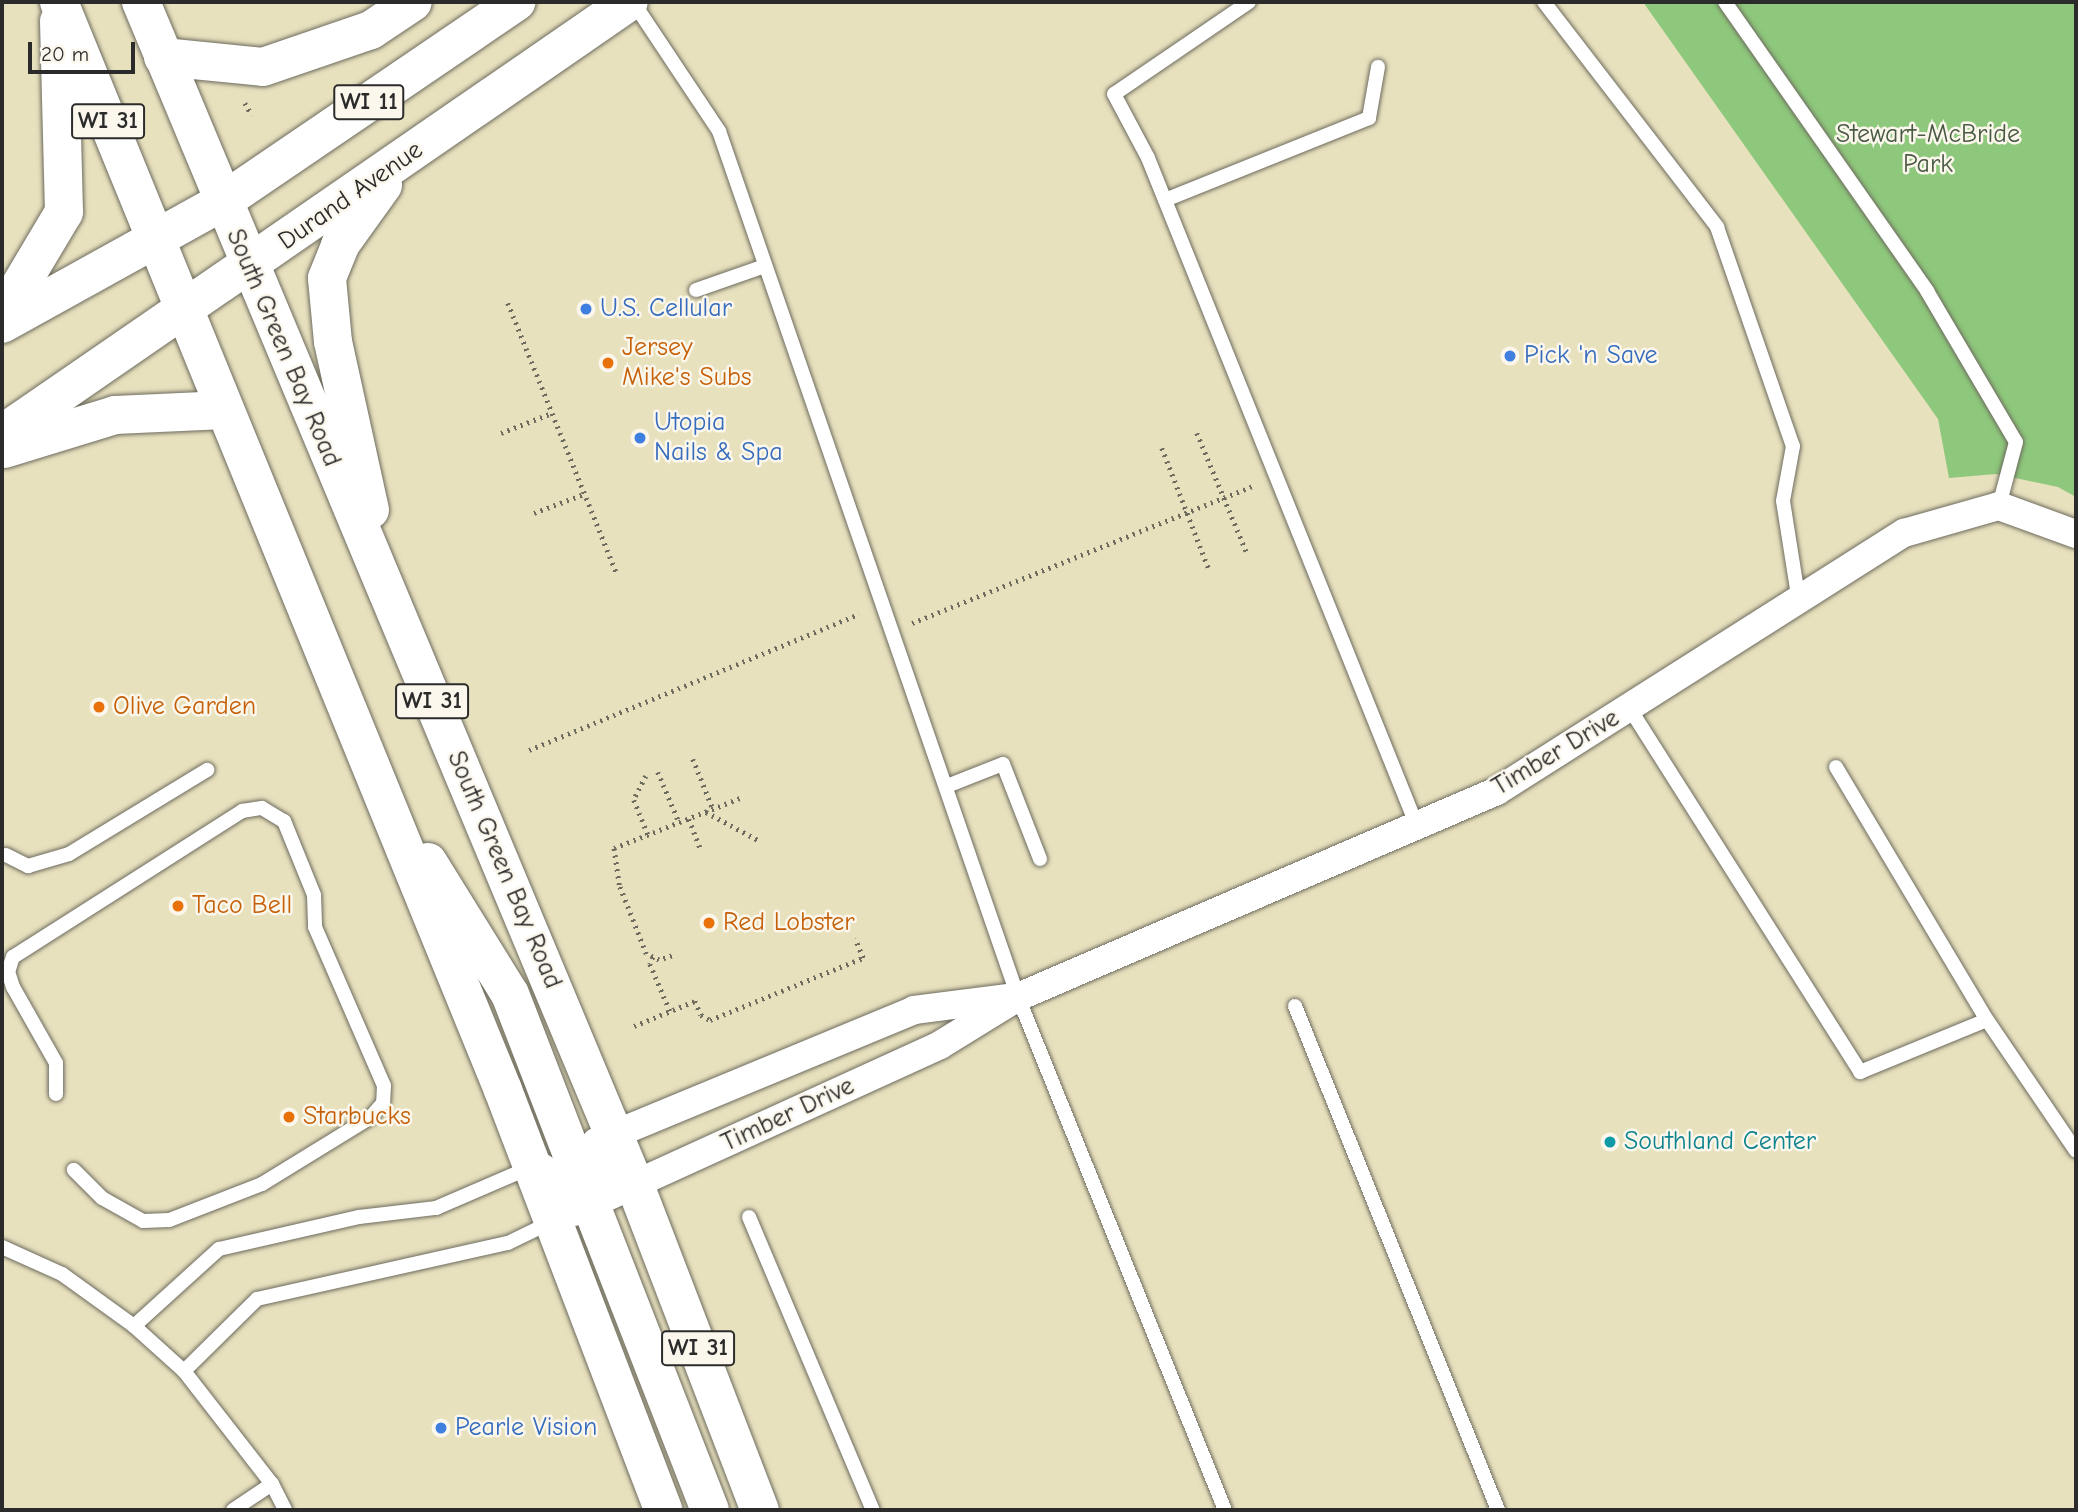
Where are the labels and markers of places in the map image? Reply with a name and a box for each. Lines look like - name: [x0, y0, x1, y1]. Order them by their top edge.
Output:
- place label: U.S. Cellular: [600, 293, 732, 325]
- marker: U.S. Cellular: [578, 301, 594, 317]
- place label: Jersey Mike's Subs: [622, 332, 752, 394]
- place label: Pick 'n Save: [1524, 340, 1658, 372]
- marker: Pick 'n Save: [1502, 348, 1518, 364]
- marker: Jersey Mike's Subs: [600, 355, 616, 371]
- place label: Utopia Nails & Spa: [654, 407, 783, 468]
- marker: Utopia Nails & Spa: [632, 430, 648, 446]
- place label: Olive Garden: [113, 691, 256, 723]
- marker: Olive Garden: [91, 699, 107, 715]
- place label: Taco Bell: [192, 890, 292, 922]
- marker: Taco Bell: [170, 898, 186, 914]
- place label: Red Lobster: [723, 907, 855, 939]
- marker: Red Lobster: [701, 915, 717, 931]
- place label: Starbucks: [303, 1101, 411, 1133]
- marker: Starbucks: [281, 1109, 297, 1125]
- place label: Southland Center: [1624, 1126, 1816, 1158]
- marker: Southland Center: [1602, 1134, 1618, 1150]
- place label: Pearle Vision: [455, 1412, 597, 1444]
- marker: Pearle Vision: [433, 1420, 449, 1436]

